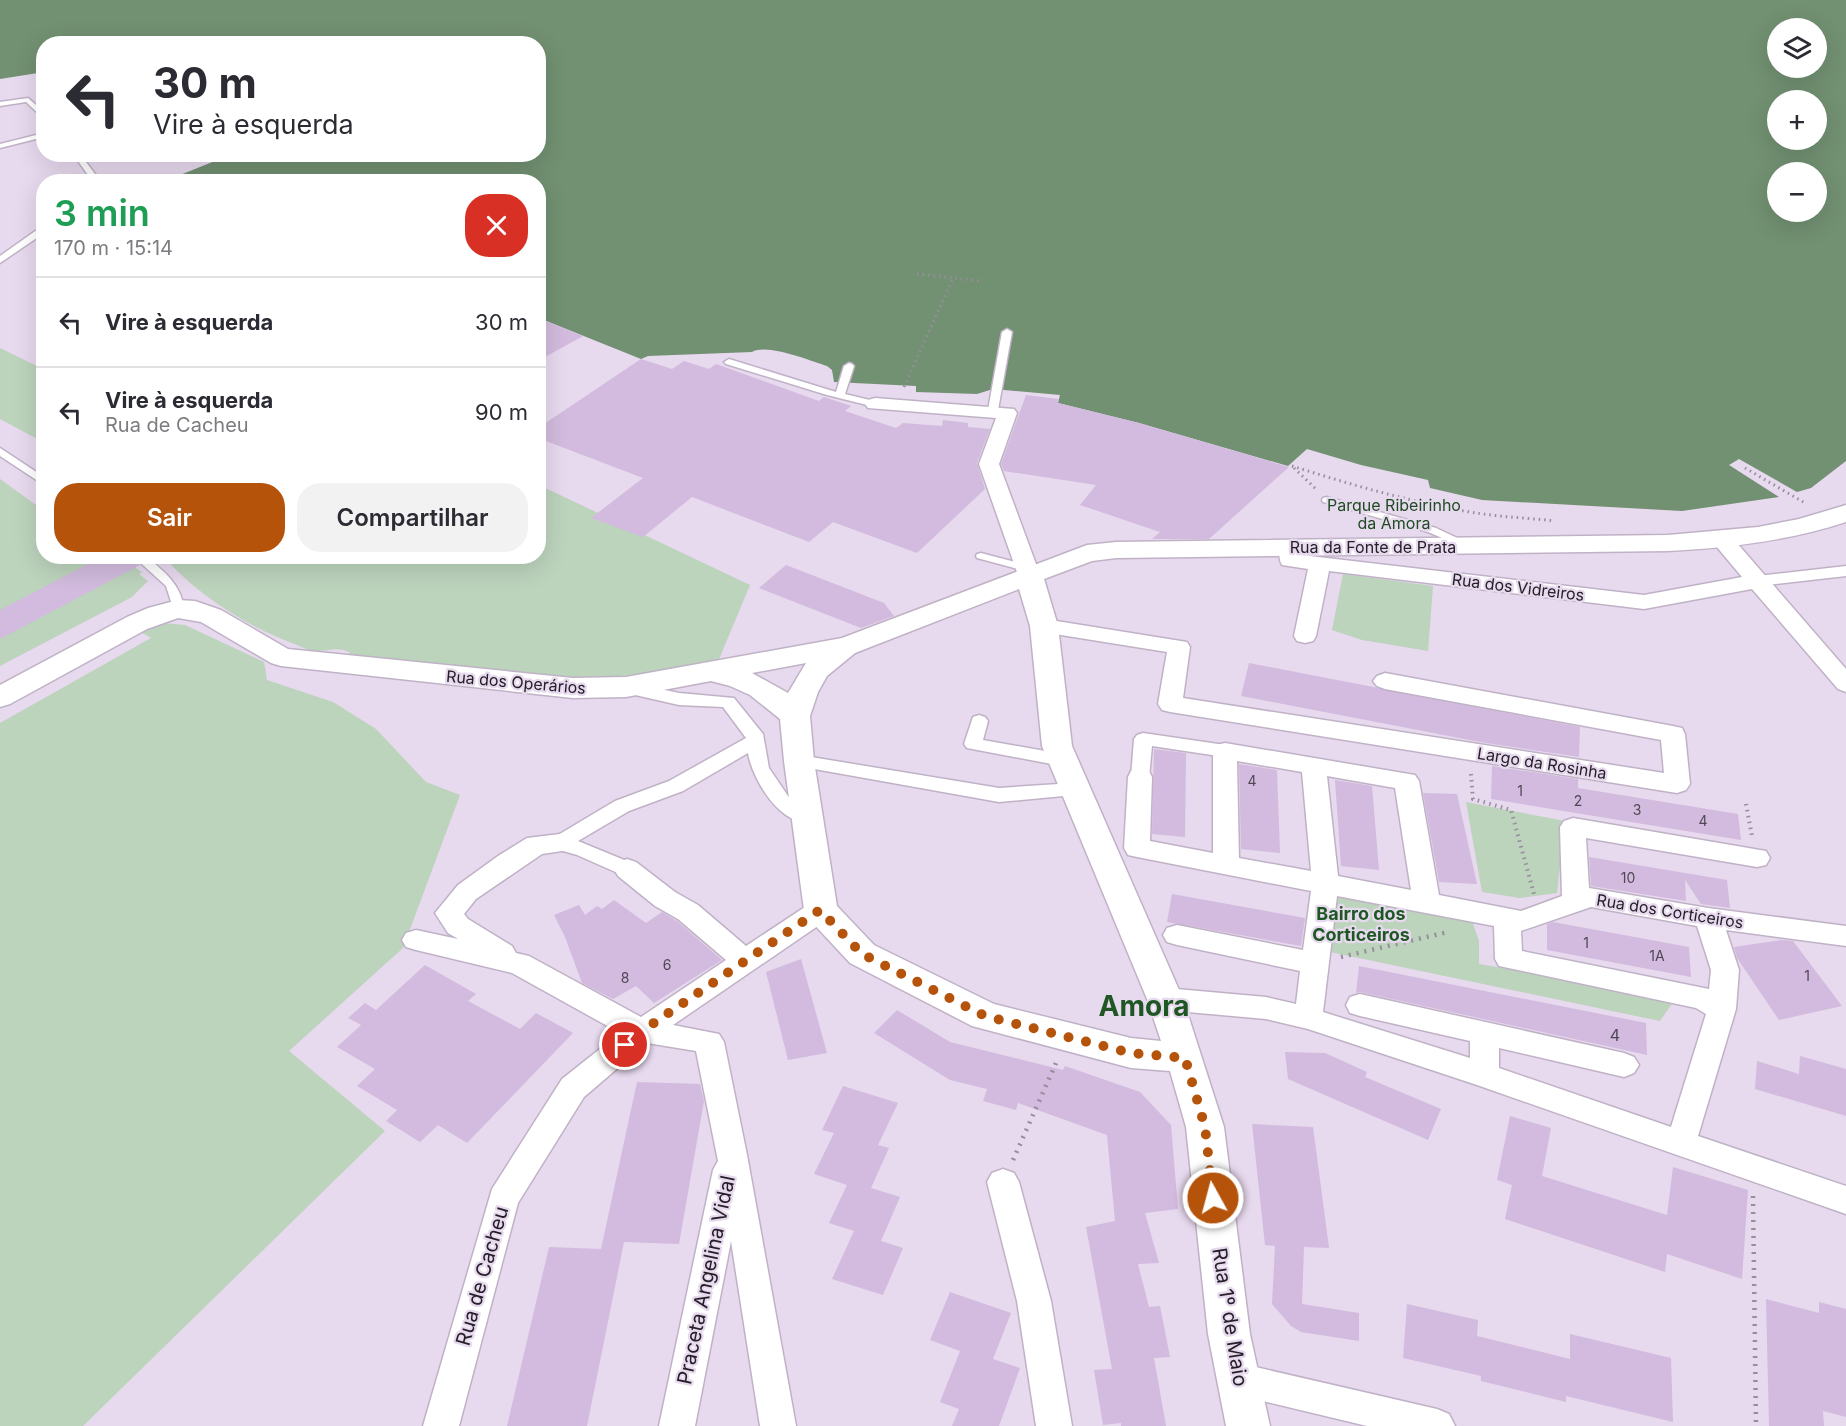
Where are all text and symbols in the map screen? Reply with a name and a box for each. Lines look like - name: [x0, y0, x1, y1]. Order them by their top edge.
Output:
- map controls: [1767, 18, 1827, 222]
- button: layers: [1767, 18, 1827, 78]
- text: 30 m: [153, 57, 257, 108]
- icon: left: [54, 60, 132, 138]
- button: +: [1767, 90, 1827, 150]
- text: Vire à esquerda: [153, 108, 354, 141]
- button: −: [1767, 162, 1827, 222]
- text: 3 min: [54, 191, 150, 235]
- button: close: [465, 194, 528, 257]
- text: 170 m · 15:14: [54, 236, 173, 260]
- icon: left: [54, 306, 87, 339]
- text: Vire à esquerda: [105, 309, 273, 335]
- text: 30 m: [475, 309, 528, 335]
- text: Vire à esquerda: [105, 387, 273, 413]
- icon: left: [54, 396, 87, 429]
- text: 90 m: [475, 399, 528, 425]
- text: Rua de Cacheu: [105, 413, 249, 437]
- button: Sair: [54, 483, 285, 552]
- button: Compartilhar: [297, 483, 528, 552]
- park label: Parque Ribeirinho da Amora: [1327, 495, 1461, 533]
- street label: Rua da Fonte de Prata: [1290, 537, 1456, 557]
- street label: Rua dos Vidreiros: [1451, 569, 1585, 605]
- street label: Rua dos Operários: [445, 666, 587, 698]
- street label: Largo da Rosinha: [1476, 743, 1608, 783]
- house number: 4: [1247, 772, 1257, 789]
- house number: 1: [1517, 782, 1523, 799]
- house number: 2: [1574, 792, 1582, 809]
- house number: 3: [1633, 801, 1641, 818]
- house number: 4: [1698, 812, 1708, 829]
- house number: 10: [1621, 869, 1635, 886]
- street label: Rua dos Corticeiros: [1595, 890, 1745, 932]
- district label: Bairro dos Corticeiros: [1312, 903, 1410, 945]
- house number: 1: [1583, 934, 1589, 951]
- house number: 1A: [1649, 947, 1665, 964]
- house number: 6: [663, 956, 671, 973]
- house number: 1: [1804, 967, 1810, 984]
- house number: 8: [621, 969, 629, 986]
- district label: Amora: [1099, 989, 1189, 1023]
- pin: [599, 1019, 650, 1070]
- house number: 4: [1610, 1025, 1620, 1045]
- icon: arrive: [608, 1028, 641, 1061]
- position arrow: [1181, 1166, 1245, 1230]
- street label: Praceta Angelina Vidal: [672, 1173, 740, 1387]
- street label: Rua de Cacheu: [451, 1204, 513, 1348]
- street label: Rua 1º de Maio: [1207, 1246, 1253, 1388]

